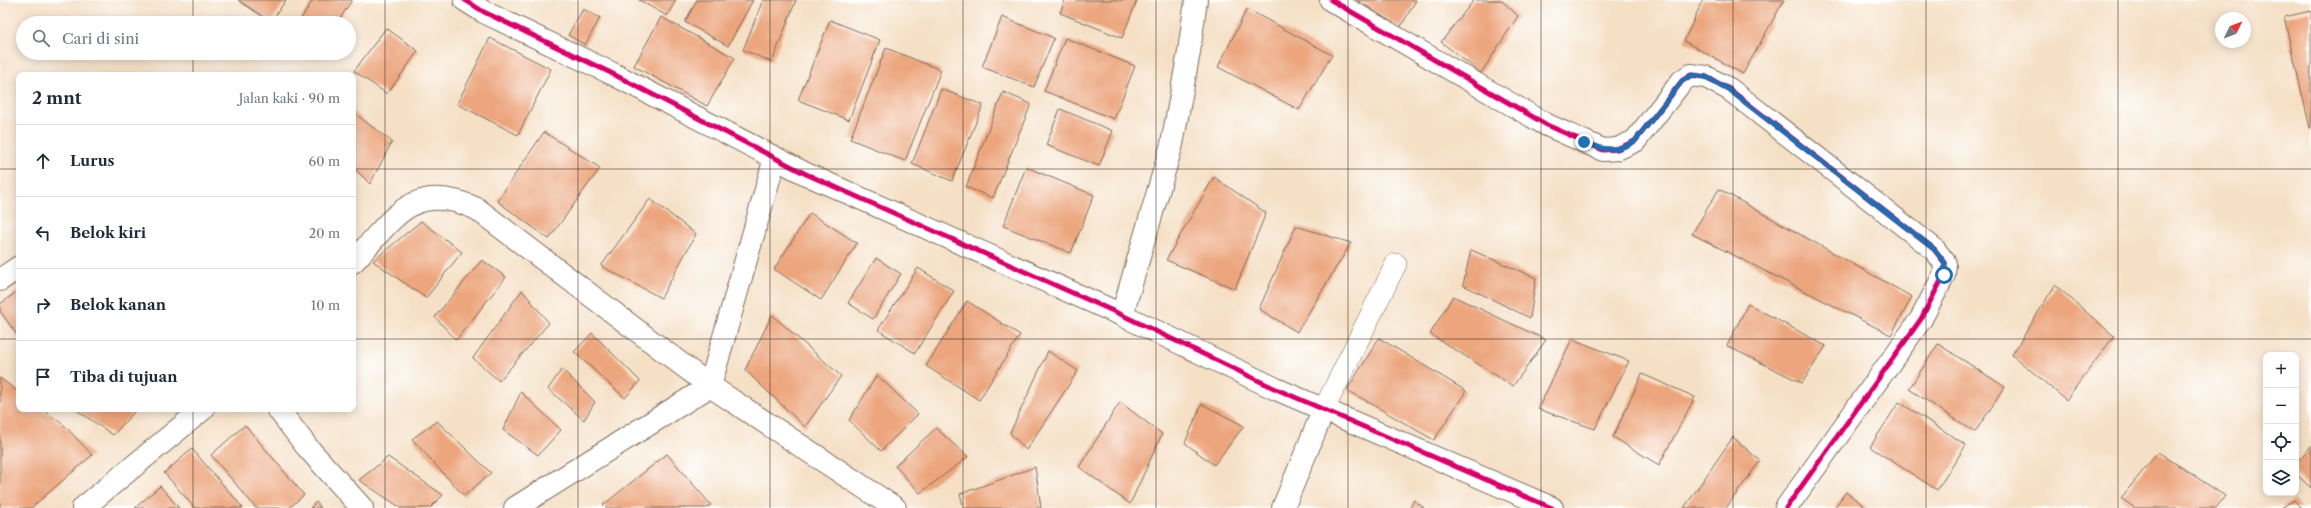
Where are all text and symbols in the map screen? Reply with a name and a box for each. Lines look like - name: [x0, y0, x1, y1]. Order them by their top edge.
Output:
- north arrow: [2215, 12, 2251, 48]
- search box: [16, 16, 356, 60]
- icon: search: [30, 27, 52, 49]
- text: Cari di sini: [62, 29, 139, 48]
- text: 2 mnt: [32, 88, 82, 108]
- text: Jalan kaki · 90 m: [239, 90, 340, 106]
- route end: [1575, 133, 1593, 151]
- icon: ahead: [32, 150, 54, 172]
- text: Lurus: [70, 151, 115, 170]
- text: 60 m: [309, 153, 340, 169]
- icon: left: [32, 222, 54, 244]
- text: Belok kiri: [70, 223, 146, 242]
- text: 20 m: [309, 225, 340, 241]
- route start: [1935, 266, 1953, 284]
- icon: right: [32, 294, 54, 316]
- text: Belok kanan: [70, 295, 166, 314]
- text: 10 m: [311, 297, 340, 313]
- map controls: [2263, 352, 2299, 496]
- button: +: [2263, 352, 2299, 388]
- icon: arrive: [32, 366, 54, 388]
- text: Tiba di tujuan: [70, 367, 178, 386]
- button: −: [2263, 388, 2299, 424]
- button: locate: [2263, 424, 2299, 460]
- button: layers: [2263, 460, 2299, 496]

